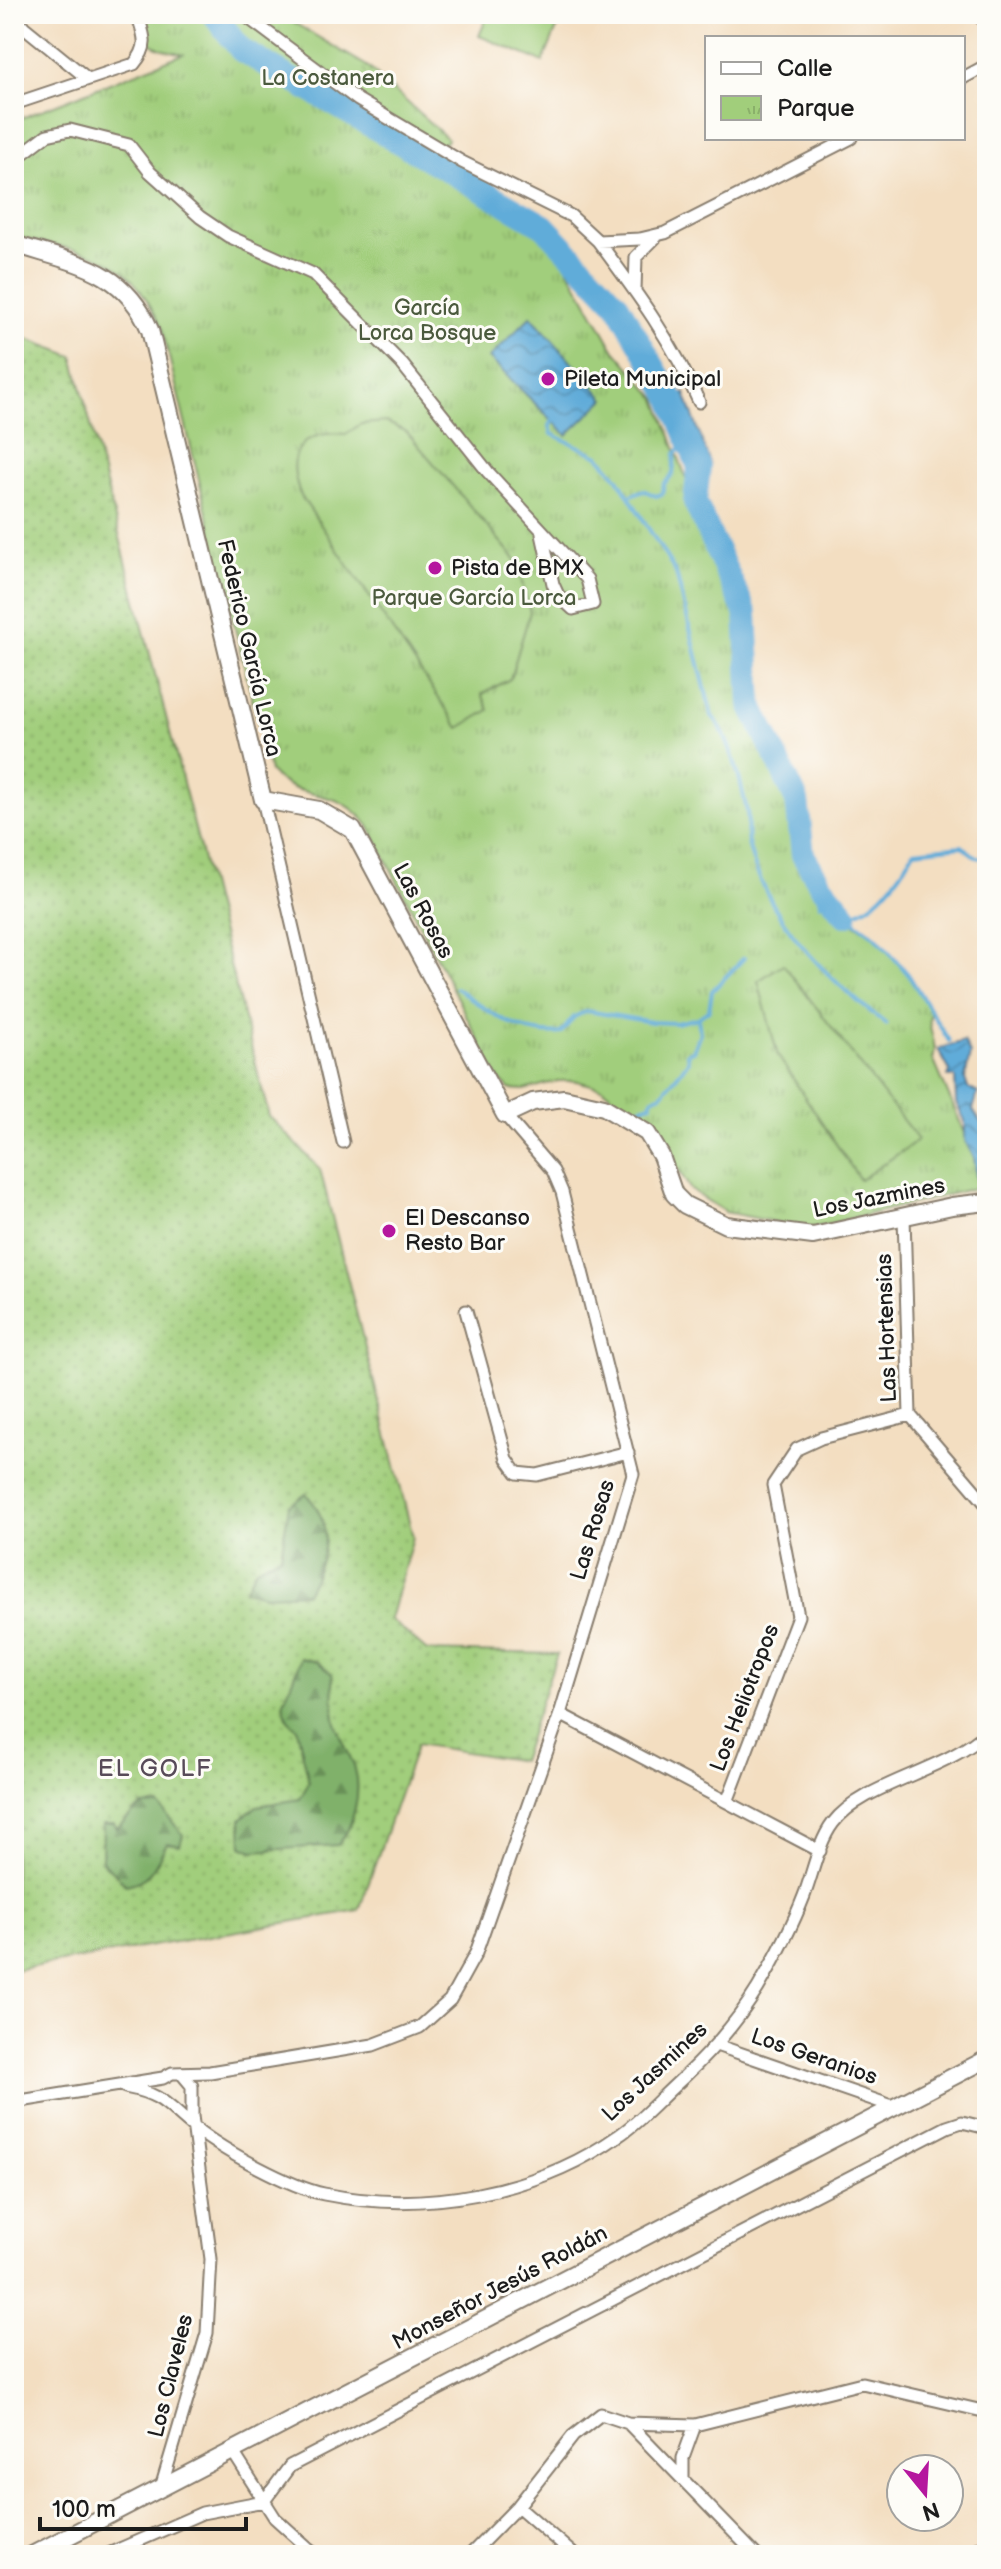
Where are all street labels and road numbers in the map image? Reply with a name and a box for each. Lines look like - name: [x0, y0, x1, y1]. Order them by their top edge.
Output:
- street label: Federico García Lorca: [211, 537, 287, 759]
- street label: Las Rosas: [387, 859, 459, 963]
- street label: Los Jazmines: [811, 1172, 947, 1224]
- street label: Las Hortensias: [871, 1253, 903, 1403]
- street label: Las Rosas: [565, 1476, 621, 1584]
- street label: Los Heliotropos: [705, 1620, 786, 1775]
- street label: Los Jasmines: [597, 2016, 713, 2128]
- street label: Los Geranios: [747, 2023, 881, 2091]
- street label: Monseñor Jesús Roldán: [388, 2220, 612, 2356]
- street label: Los Claveles: [143, 2311, 199, 2441]

